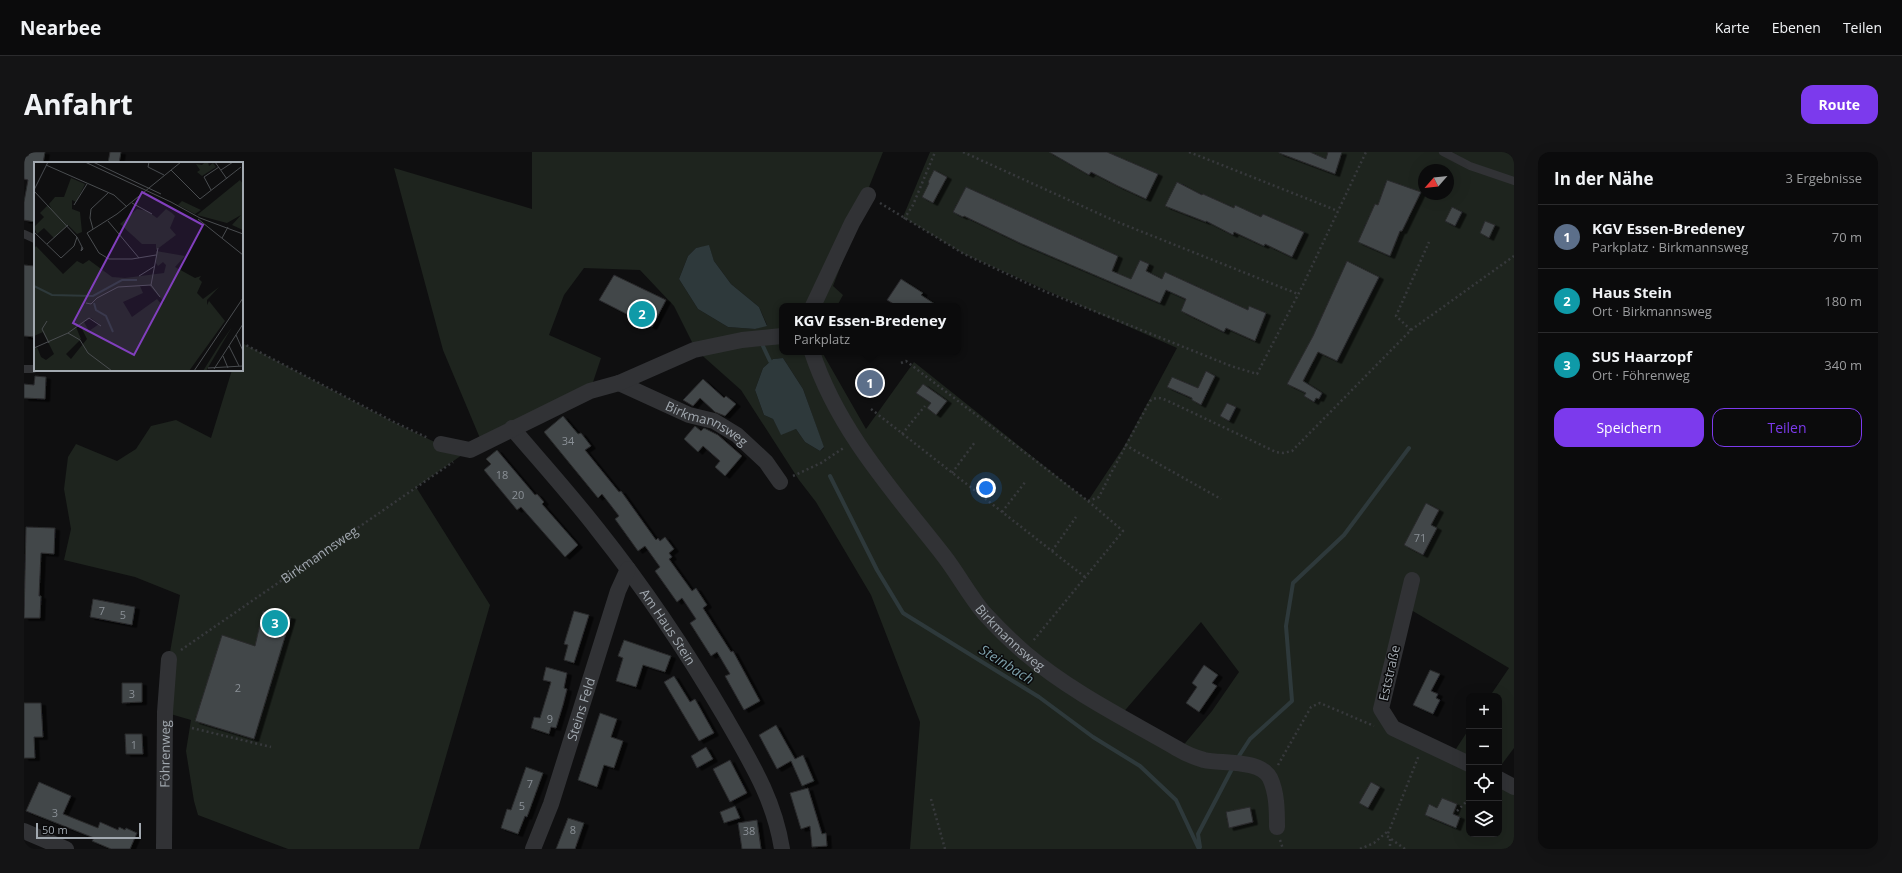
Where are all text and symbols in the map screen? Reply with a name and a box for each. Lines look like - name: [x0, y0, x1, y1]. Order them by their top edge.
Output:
- text: Nearbee: [20, 15, 101, 41]
- text: Karte: [1715, 18, 1750, 37]
- text: Ebenen: [1772, 18, 1821, 37]
- text: Teilen: [1843, 18, 1882, 37]
- text: Anfahrt: [24, 85, 133, 123]
- button: Route: [1801, 85, 1878, 124]
- inset map: [34, 162, 243, 371]
- north arrow: [1418, 164, 1454, 200]
- text: In der Nähe: [1554, 167, 1653, 190]
- text: 3 Ergebnisse: [1785, 169, 1862, 187]
- text: KGV Essen-Bredeney: [1592, 218, 1745, 238]
- text: 1: [1563, 228, 1571, 246]
- text: 70 m: [1832, 228, 1862, 246]
- text: Parkplatz · Birkmannsweg: [1592, 238, 1748, 256]
- text: Haus Stein: [1592, 282, 1672, 302]
- text: 2: [1563, 292, 1571, 310]
- text: 180 m: [1824, 292, 1862, 310]
- pin: 2: [629, 299, 655, 329]
- text: Ort · Birkmannsweg: [1592, 302, 1712, 320]
- popup: [779, 303, 961, 355]
- text: KGV Essen-Bredeney: [794, 310, 946, 330]
- text: Parkplatz: [794, 330, 850, 348]
- text: SUS Haarzopf: [1592, 346, 1692, 366]
- text: 3: [1563, 356, 1571, 374]
- text: 340 m: [1824, 356, 1862, 374]
- text: Ort · Föhrenweg: [1592, 366, 1690, 384]
- pin: 1: [857, 368, 883, 398]
- street label: Birkmannsweg: [663, 396, 752, 450]
- button: Speichern: [1554, 408, 1704, 447]
- button: Teilen: [1712, 408, 1862, 447]
- house number: 34: [562, 433, 575, 448]
- house number: 18: [496, 467, 508, 482]
- your location: [976, 478, 996, 498]
- house number: 20: [512, 487, 524, 502]
- street label: Birkmannsweg: [277, 522, 361, 587]
- house number: 71: [1414, 530, 1426, 545]
- street label: Am Haus Stein: [636, 585, 700, 668]
- street label: Birkmannsweg: [971, 600, 1049, 675]
- house number: 7: [99, 603, 105, 618]
- house number: 5: [120, 607, 126, 622]
- pin: 3: [262, 608, 288, 638]
- water label: Steinbach: [976, 640, 1038, 688]
- street label: Eststraße: [1374, 643, 1404, 703]
- street label: Steins Feld: [562, 675, 599, 743]
- house number: 2: [235, 680, 241, 695]
- house number: 3: [129, 686, 135, 701]
- map controls: [1466, 693, 1502, 837]
- button: +: [1466, 693, 1502, 729]
- house number: 9: [547, 711, 553, 726]
- street label: Föhrenweg: [155, 720, 174, 788]
- button: −: [1466, 729, 1502, 765]
- house number: 1: [131, 737, 137, 752]
- button: locate: [1466, 765, 1502, 801]
- house number: 7: [527, 776, 533, 791]
- house number: 5: [519, 798, 525, 813]
- button: layers: [1466, 801, 1502, 837]
- house number: 3: [52, 805, 58, 820]
- scale bar: [36, 821, 141, 840]
- text: 50 m: [42, 822, 68, 837]
- house number: 8: [570, 822, 576, 837]
- house number: 38: [743, 823, 755, 838]

